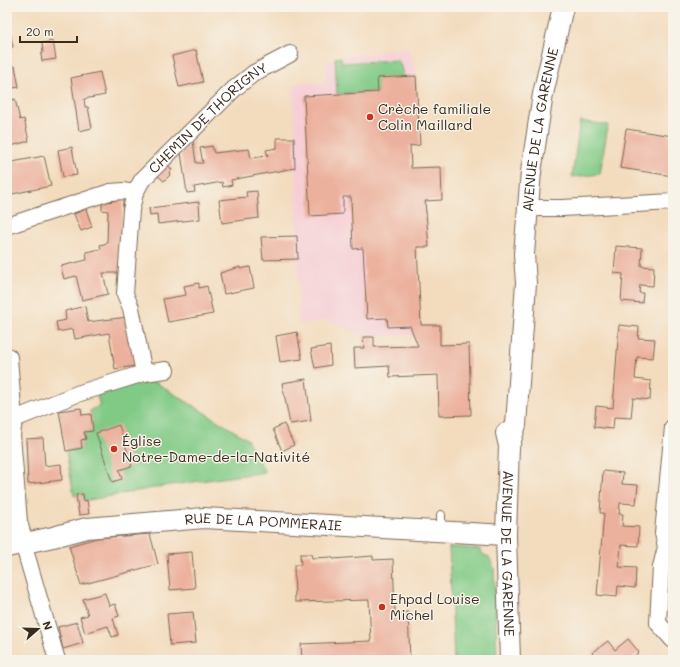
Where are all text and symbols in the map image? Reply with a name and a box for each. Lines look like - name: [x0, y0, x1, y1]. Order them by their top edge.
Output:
- scale bar: [20, 18, 77, 44]
- text: 20 m: [26, 23, 54, 39]
- street label: AVENUE DE LA GARENNE: [518, 46, 562, 213]
- street label: CHEMIN DE THORIGNY: [144, 58, 270, 177]
- place label: Crèche familiale Colin Maillard: [378, 99, 491, 134]
- marker: Crèche familiale Colin Maillard: [365, 112, 375, 122]
- place label: Église Notre-Dame-de-la-Nativité: [122, 431, 310, 466]
- marker: Église Notre-Dame-de-la-Nativité: [109, 444, 119, 454]
- street label: AVENUE DE LA GARENNE: [497, 470, 519, 637]
- street label: RUE DE LA POMMERAIE: [184, 508, 342, 535]
- place label: Ehpad Louise Michel: [390, 589, 480, 624]
- marker: Ehpad Louise Michel: [377, 602, 387, 612]
- north arrow: [18, 609, 58, 649]
- text: N: [39, 619, 56, 632]

